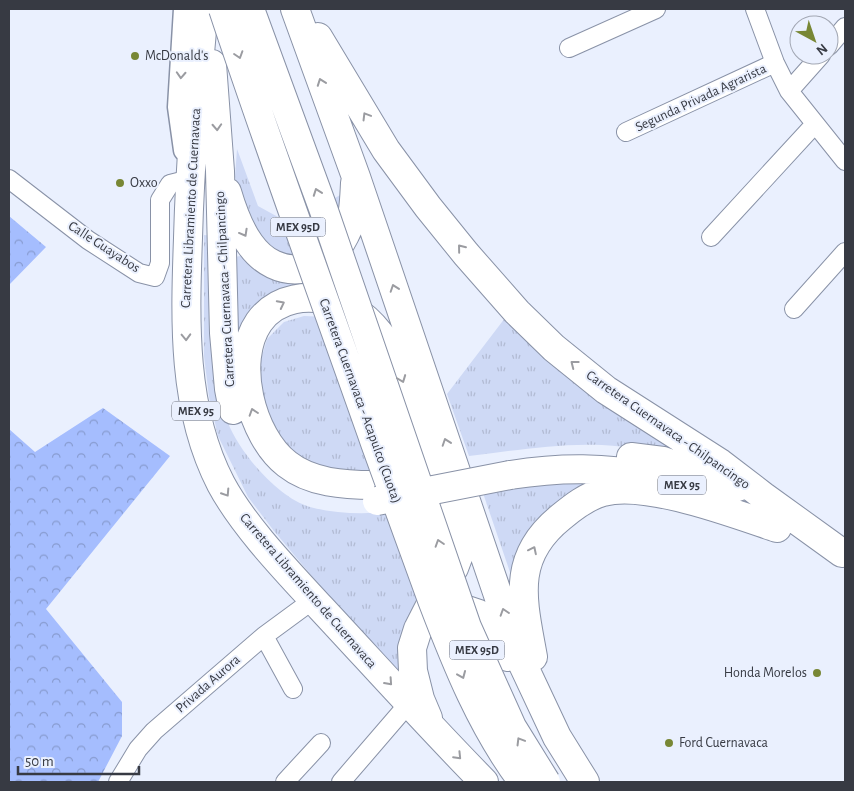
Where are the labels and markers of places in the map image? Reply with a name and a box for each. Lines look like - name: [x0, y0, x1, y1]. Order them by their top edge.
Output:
- place label: McDonald's: [145, 49, 208, 63]
- marker: McDonald's: [129, 50, 141, 62]
- place label: Oxxo: [130, 176, 158, 190]
- marker: Oxxo: [114, 177, 126, 189]
- place label: Honda Morelos: [724, 666, 807, 680]
- marker: Honda Morelos: [811, 667, 823, 679]
- place label: Ford Cuernavaca: [679, 736, 768, 750]
- marker: Ford Cuernavaca: [663, 737, 675, 749]

